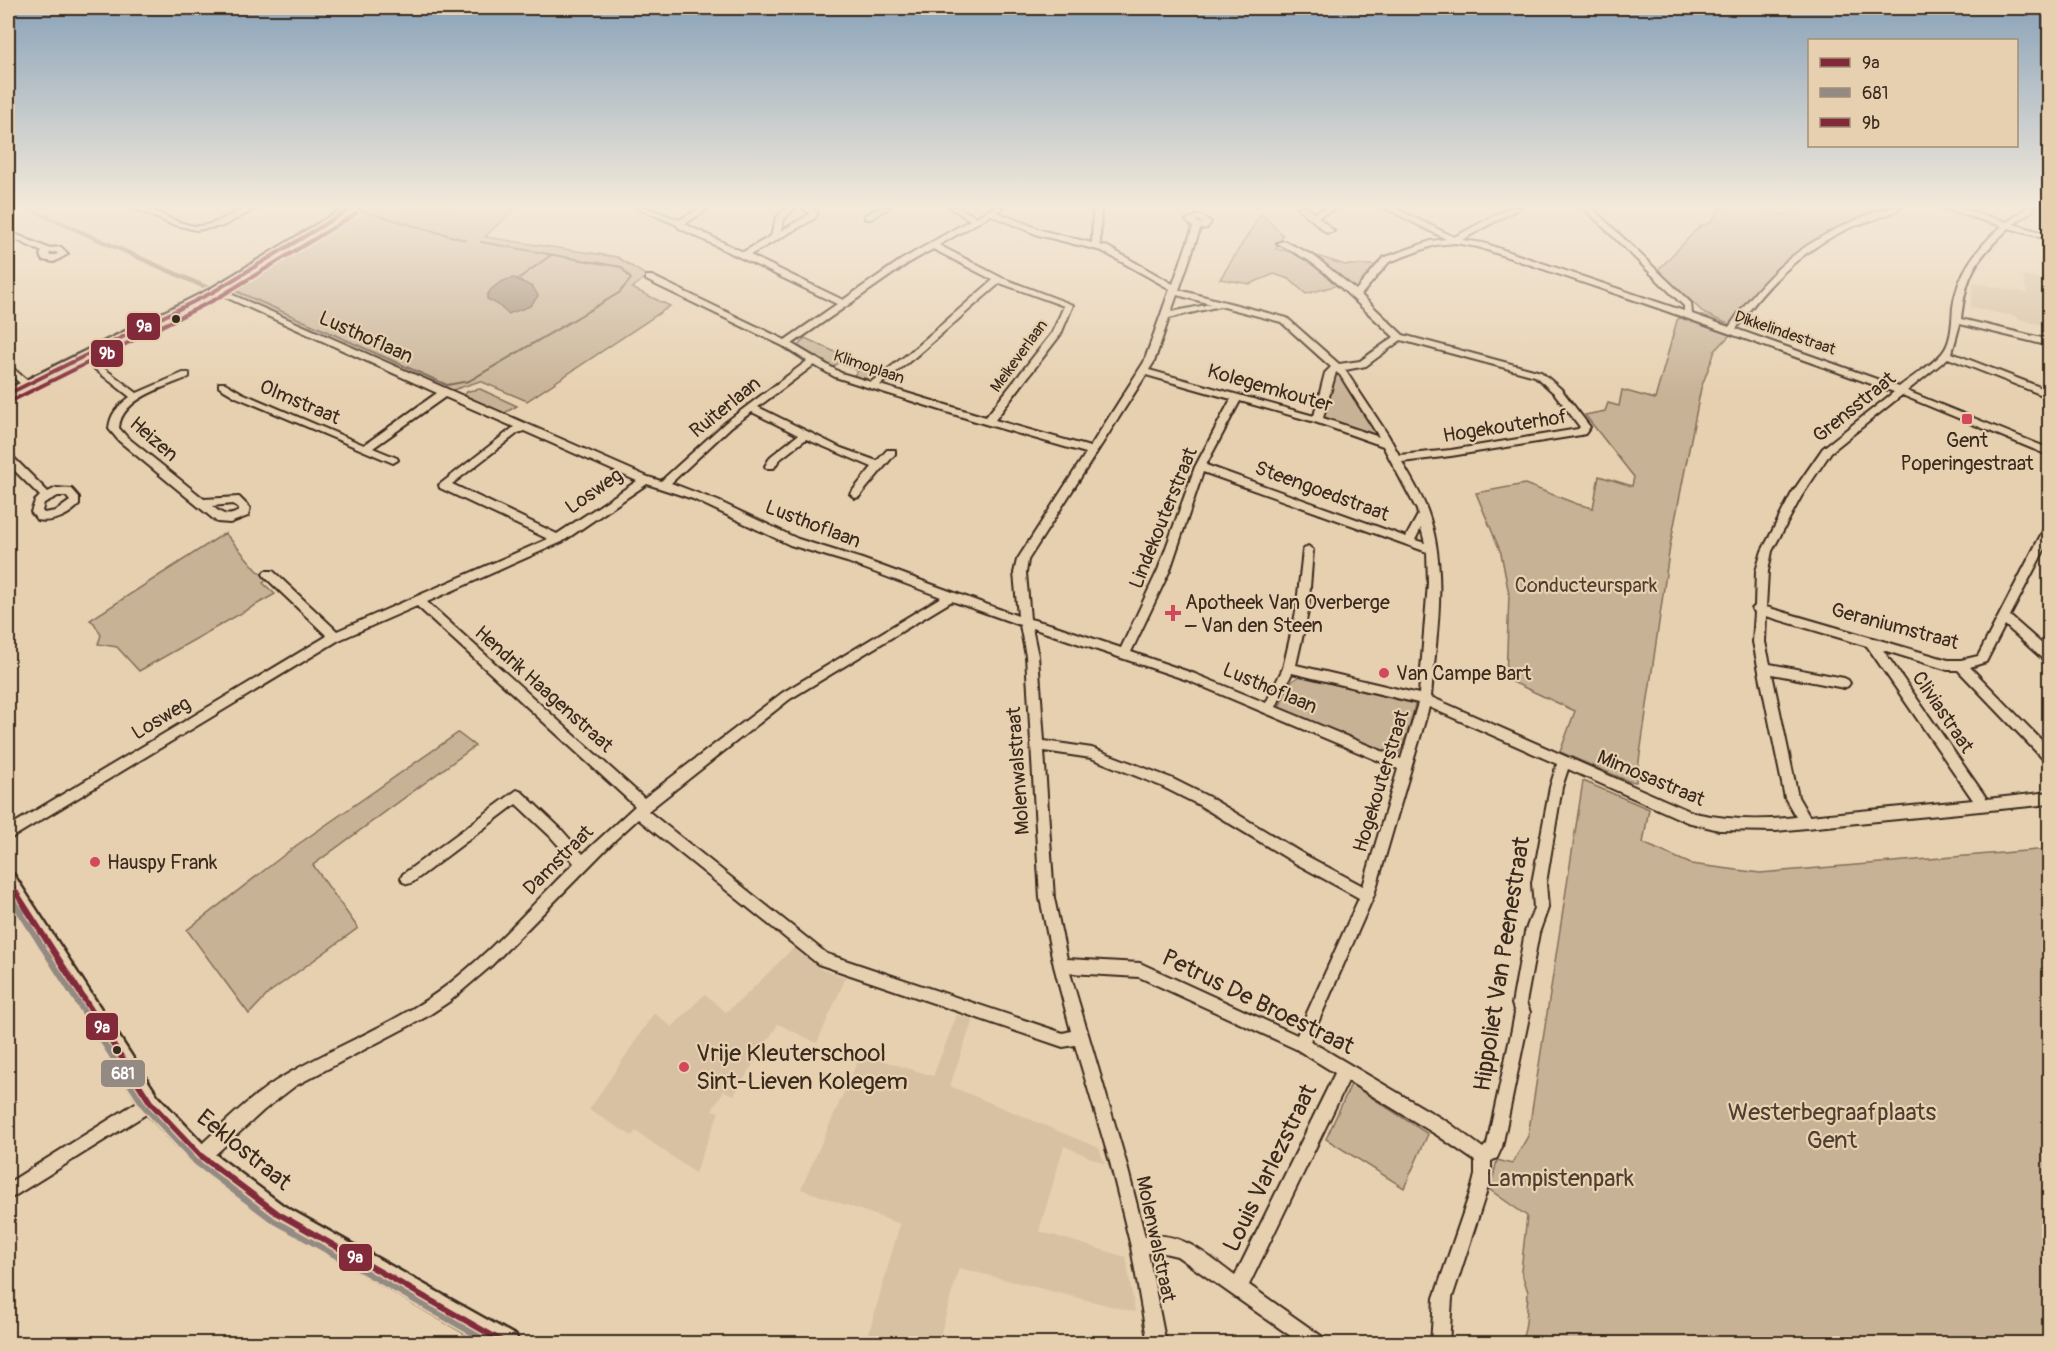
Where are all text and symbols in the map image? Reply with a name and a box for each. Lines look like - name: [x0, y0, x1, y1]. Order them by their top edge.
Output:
- legend: [1808, 39, 2018, 147]
- text: 9a: [1862, 52, 1880, 75]
- text: 681: [1862, 82, 1889, 105]
- text: 9b: [1862, 112, 1880, 135]
- street label: Lusthoflaan: [315, 305, 417, 369]
- street label: Dikkelindestraat: [1732, 306, 1839, 360]
- line badge: 9a: [126, 312, 161, 341]
- unlabelled marker: [170, 313, 182, 325]
- street label: Meikeverlaan: [986, 316, 1052, 396]
- text: 9a: [136, 317, 152, 337]
- line badge: 9b: [90, 339, 124, 368]
- text: 9b: [99, 344, 115, 364]
- street label: Klimoplaan: [831, 346, 907, 388]
- street label: Kolegemkouter: [1205, 358, 1335, 418]
- street label: Grensstraat: [1807, 365, 1901, 448]
- street label: Ruiterlaan: [684, 371, 766, 443]
- street label: Olmstraat: [256, 374, 345, 431]
- street label: Hogekouterhof: [1441, 404, 1569, 448]
- street label: Heizen: [124, 411, 184, 467]
- marker: Gent Poperingestraat: [1960, 412, 1974, 426]
- place label: Gent Poperingestraat: [1900, 428, 2035, 476]
- street label: Lindekouterstraat: [1123, 443, 1203, 592]
- street label: Steengoedstraat: [1251, 455, 1393, 527]
- street label: Losweg: [560, 462, 628, 520]
- street label: Lusthoflaan: [762, 494, 864, 554]
- park label: Conducteurspark: [1515, 573, 1658, 598]
- place label: Apotheek Van Overberge – Van den Steen: [1184, 590, 1390, 638]
- street label: Geraniumstraat: [1829, 597, 1962, 655]
- marker: Apotheek Van Overberge – Van den Steen: [1166, 606, 1180, 620]
- street label: Hendrik Haagenstraat: [470, 620, 619, 758]
- street label: Lusthoflaan: [1219, 657, 1321, 719]
- place label: Van Campe Bart: [1396, 661, 1532, 686]
- marker: Van Campe Bart: [1377, 666, 1391, 680]
- street label: Cliviastraat: [1907, 666, 1980, 758]
- street label: Losweg: [127, 691, 195, 745]
- street label: Molenwalstraat: [1001, 705, 1035, 836]
- street label: Hogekouterstraat: [1347, 706, 1415, 855]
- street label: Mimosastraat: [1593, 744, 1709, 812]
- street label: Damstraat: [518, 819, 599, 900]
- street label: Hippoliet Van Peenestraat: [1468, 834, 1537, 1093]
- place label: Hauspy Frank: [107, 850, 218, 875]
- marker: Hauspy Frank: [88, 855, 102, 869]
- street label: Petrus De Broestraat: [1157, 943, 1359, 1061]
- line badge: 9a: [85, 1012, 119, 1041]
- text: 9a: [94, 1018, 110, 1038]
- place label: Vrije Kleuterschool Sint-Lieven Kolegem: [696, 1039, 908, 1096]
- unlabelled marker: [111, 1044, 123, 1056]
- line badge: 681: [100, 1059, 146, 1088]
- marker: Vrije Kleuterschool Sint-Lieven Kolegem: [677, 1060, 691, 1074]
- text: 681: [111, 1064, 135, 1084]
- street label: Louis Varlezstraat: [1217, 1079, 1323, 1257]
- park label: Westerbegraafplaats Gent: [1728, 1098, 1937, 1155]
- street label: Eeklostraat: [191, 1103, 297, 1197]
- park label: Lampistenpark: [1486, 1164, 1634, 1193]
- street label: Molenwalstraat: [1130, 1174, 1182, 1305]
- line badge: 9a: [338, 1243, 373, 1272]
- text: 9a: [347, 1248, 363, 1268]

